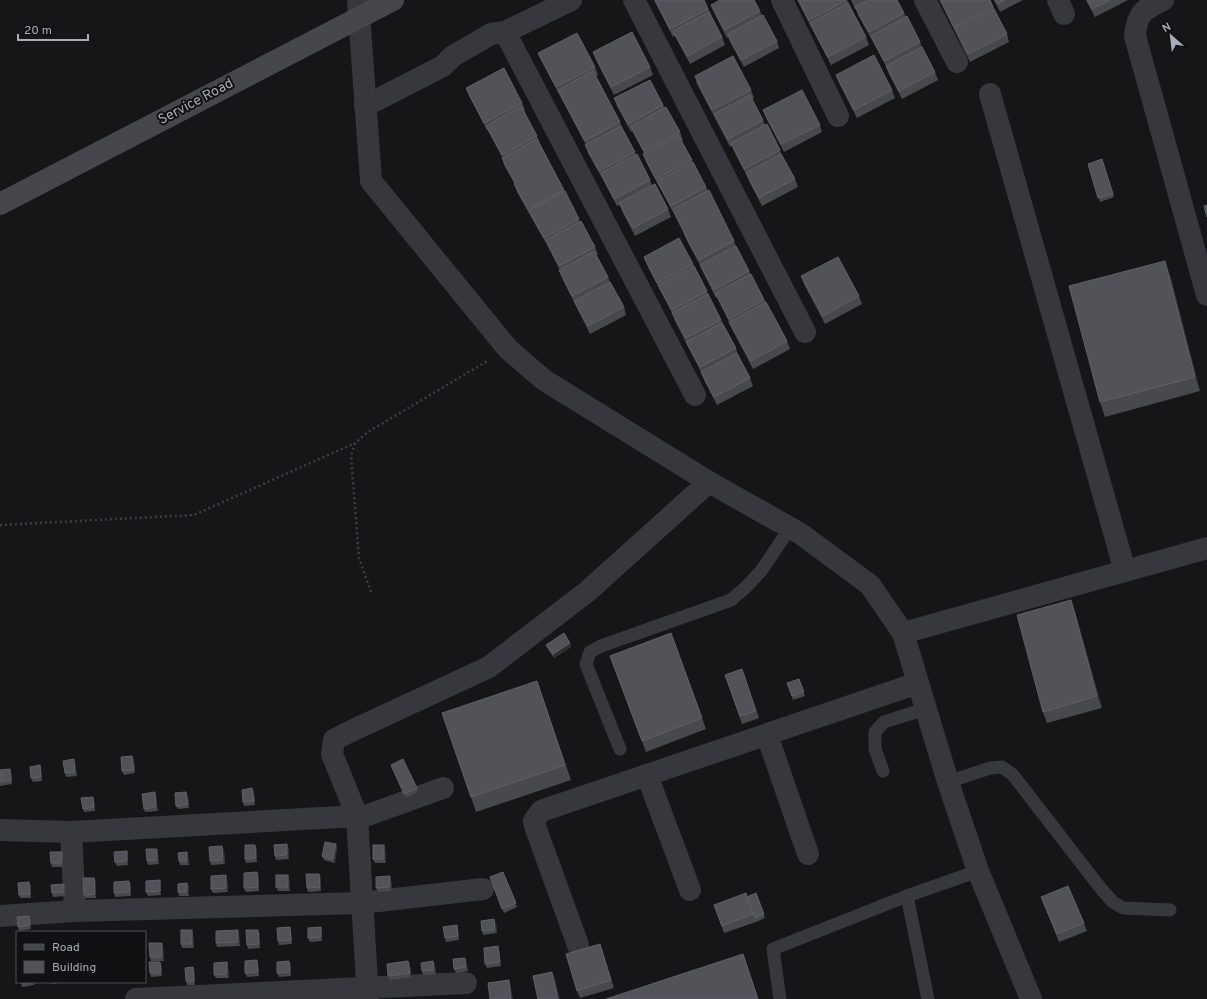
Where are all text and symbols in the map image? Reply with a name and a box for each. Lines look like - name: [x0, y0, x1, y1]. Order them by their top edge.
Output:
- scale bar: [18, 16, 88, 42]
- north arrow: [1151, 16, 1191, 56]
- text: N: [1160, 20, 1174, 36]
- text: 20 m: [24, 23, 52, 39]
- street label: Service Road: [156, 75, 236, 129]
- legend: [16, 931, 146, 983]
- text: Road: [52, 940, 80, 956]
- text: Building: [52, 960, 96, 976]

